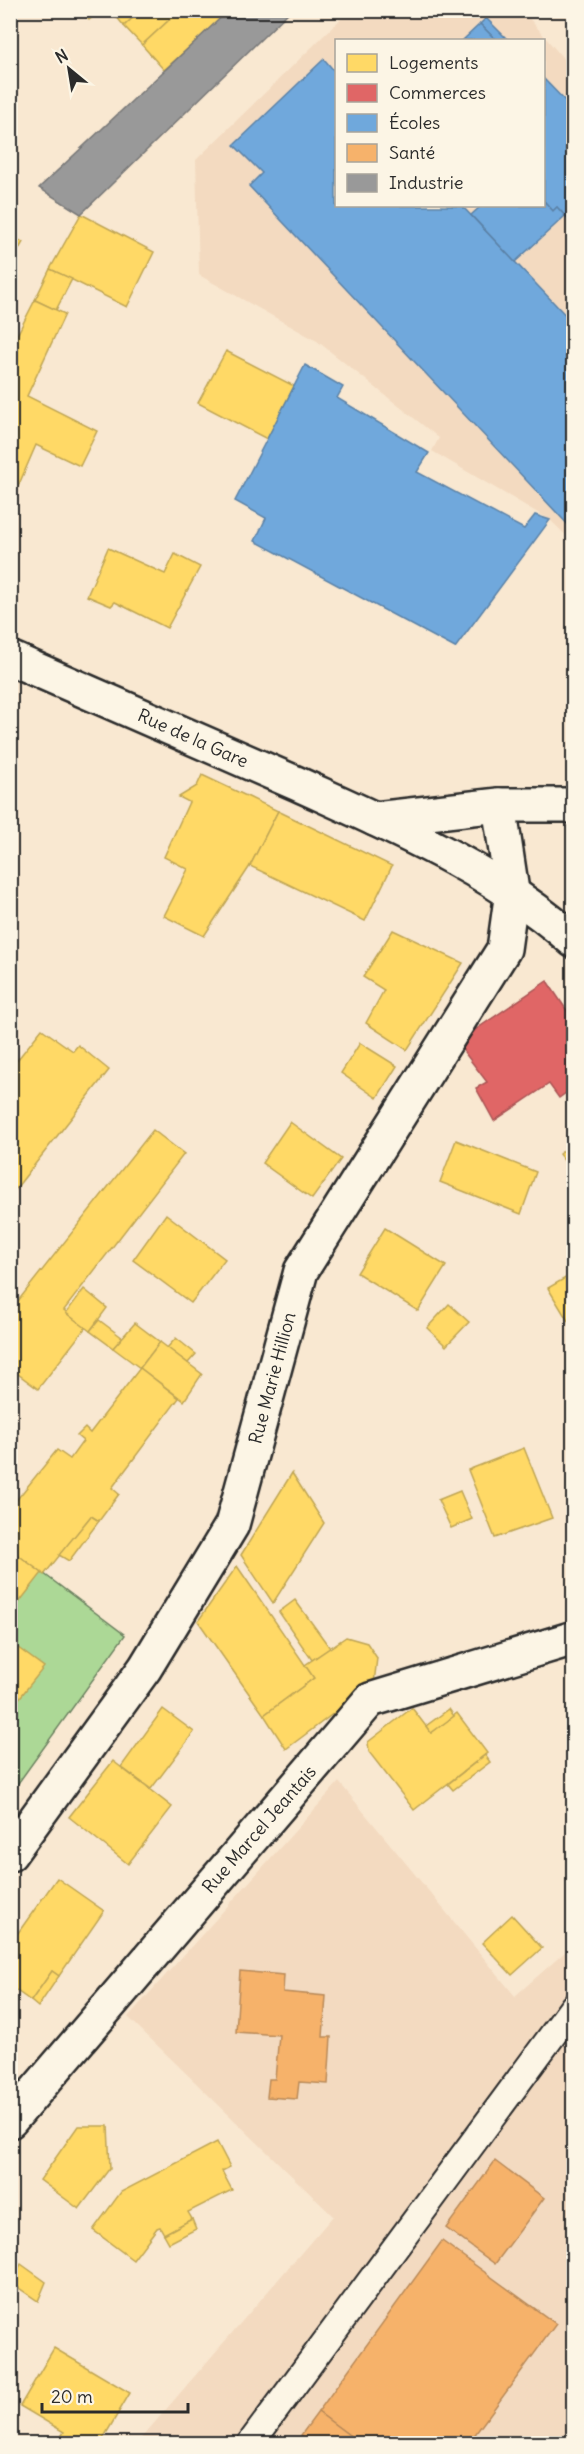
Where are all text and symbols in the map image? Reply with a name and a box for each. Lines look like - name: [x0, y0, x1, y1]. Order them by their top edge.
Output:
- north arrow: [39, 39, 99, 99]
- legend: [335, 39, 545, 207]
- text: N: [52, 45, 71, 67]
- text: Logements: [389, 51, 478, 74]
- text: Commerces: [389, 81, 486, 104]
- text: Écoles: [389, 111, 440, 134]
- text: Santé: [389, 141, 435, 164]
- text: Industrie: [389, 171, 464, 194]
- street label: Rue de la Gare: [134, 703, 252, 773]
- street label: Rue Marie Hillion: [243, 1310, 301, 1446]
- street label: Rue Marcel Jeantais: [197, 1760, 321, 1898]
- scale bar: [42, 2376, 188, 2414]
- text: 20 m: [51, 2385, 93, 2408]

